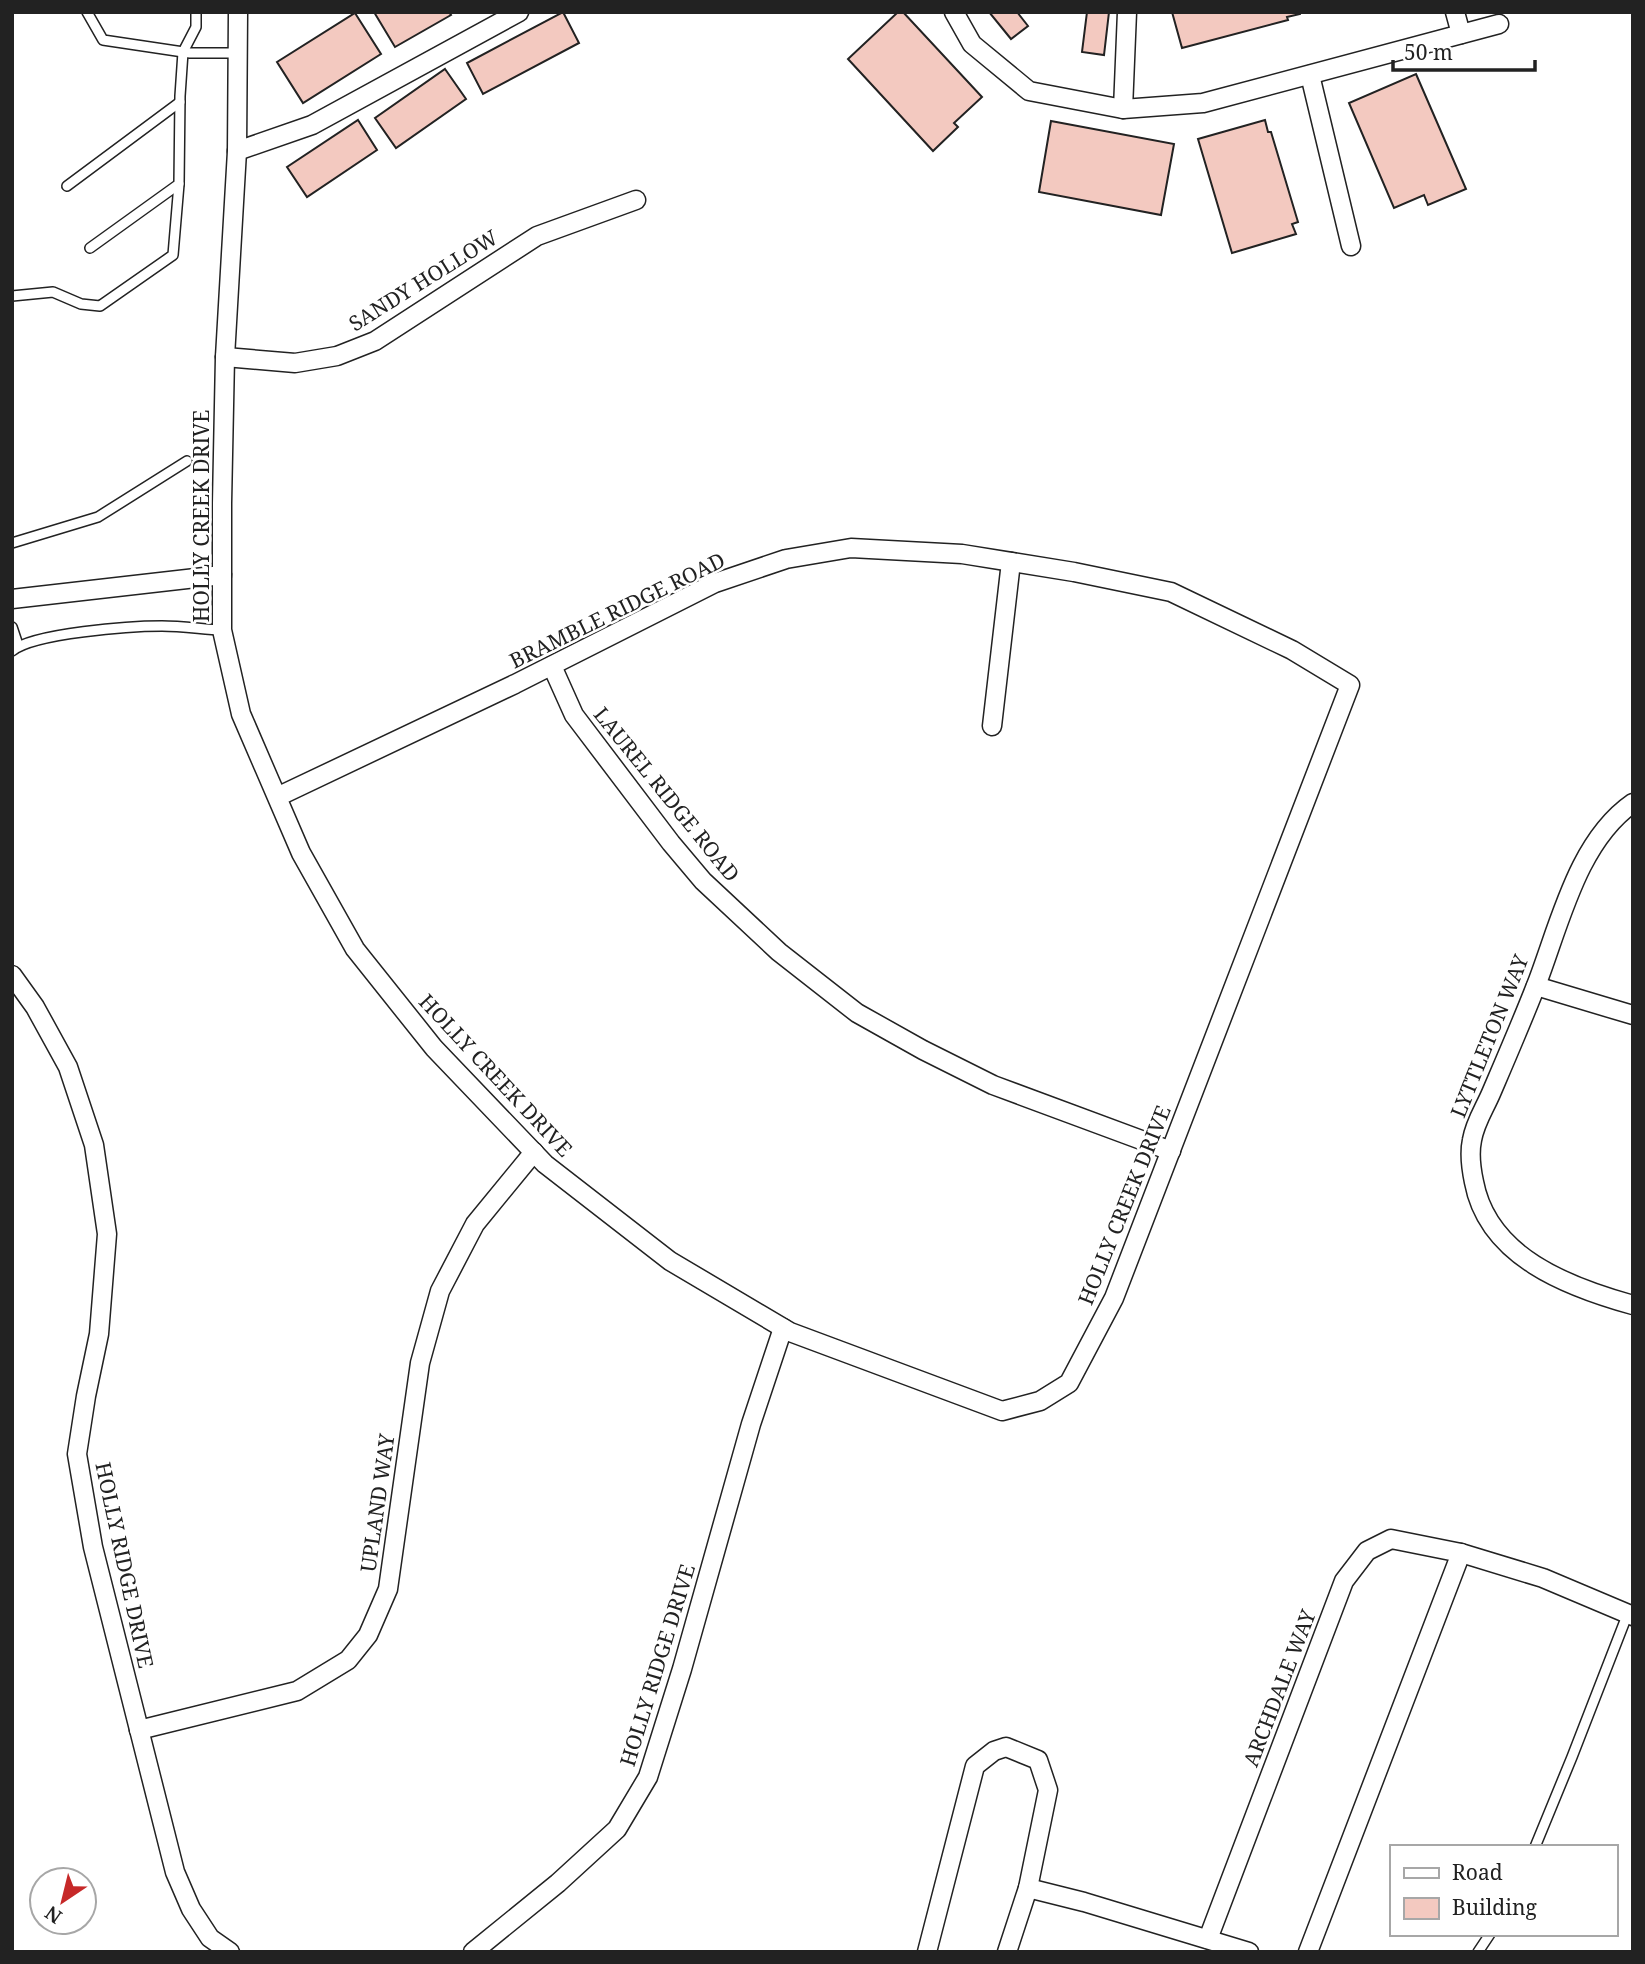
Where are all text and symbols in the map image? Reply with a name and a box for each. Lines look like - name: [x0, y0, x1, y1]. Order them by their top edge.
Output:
- scale bar: [1393, 28, 1535, 72]
- text: 50 m: [1404, 38, 1453, 66]
- street label: SANDY HOLLOW: [343, 223, 503, 337]
- street label: HOLLY CREEK DRIVE: [187, 410, 215, 622]
- street label: BRAMBLE RIDGE ROAD: [505, 546, 729, 674]
- street label: LAUREL RIDGE ROAD: [588, 701, 746, 887]
- street label: LYTTLETON WAY: [1444, 950, 1535, 1122]
- street label: HOLLY CREEK DRIVE: [413, 988, 579, 1162]
- street label: HOLLY CREEK DRIVE: [1071, 1101, 1177, 1309]
- street label: UPLAND WAY: [353, 1431, 401, 1574]
- street label: HOLLY RIDGE DRIVE: [89, 1459, 161, 1671]
- street label: HOLLY RIDGE DRIVE: [613, 1560, 701, 1770]
- street label: ARCHDALE WAY: [1236, 1605, 1322, 1770]
- legend: [1390, 1845, 1617, 1936]
- text: Road: [1452, 1858, 1503, 1886]
- north arrow: [28, 1866, 98, 1936]
- text: Building: [1452, 1893, 1537, 1921]
- text: N: [40, 1900, 67, 1930]

